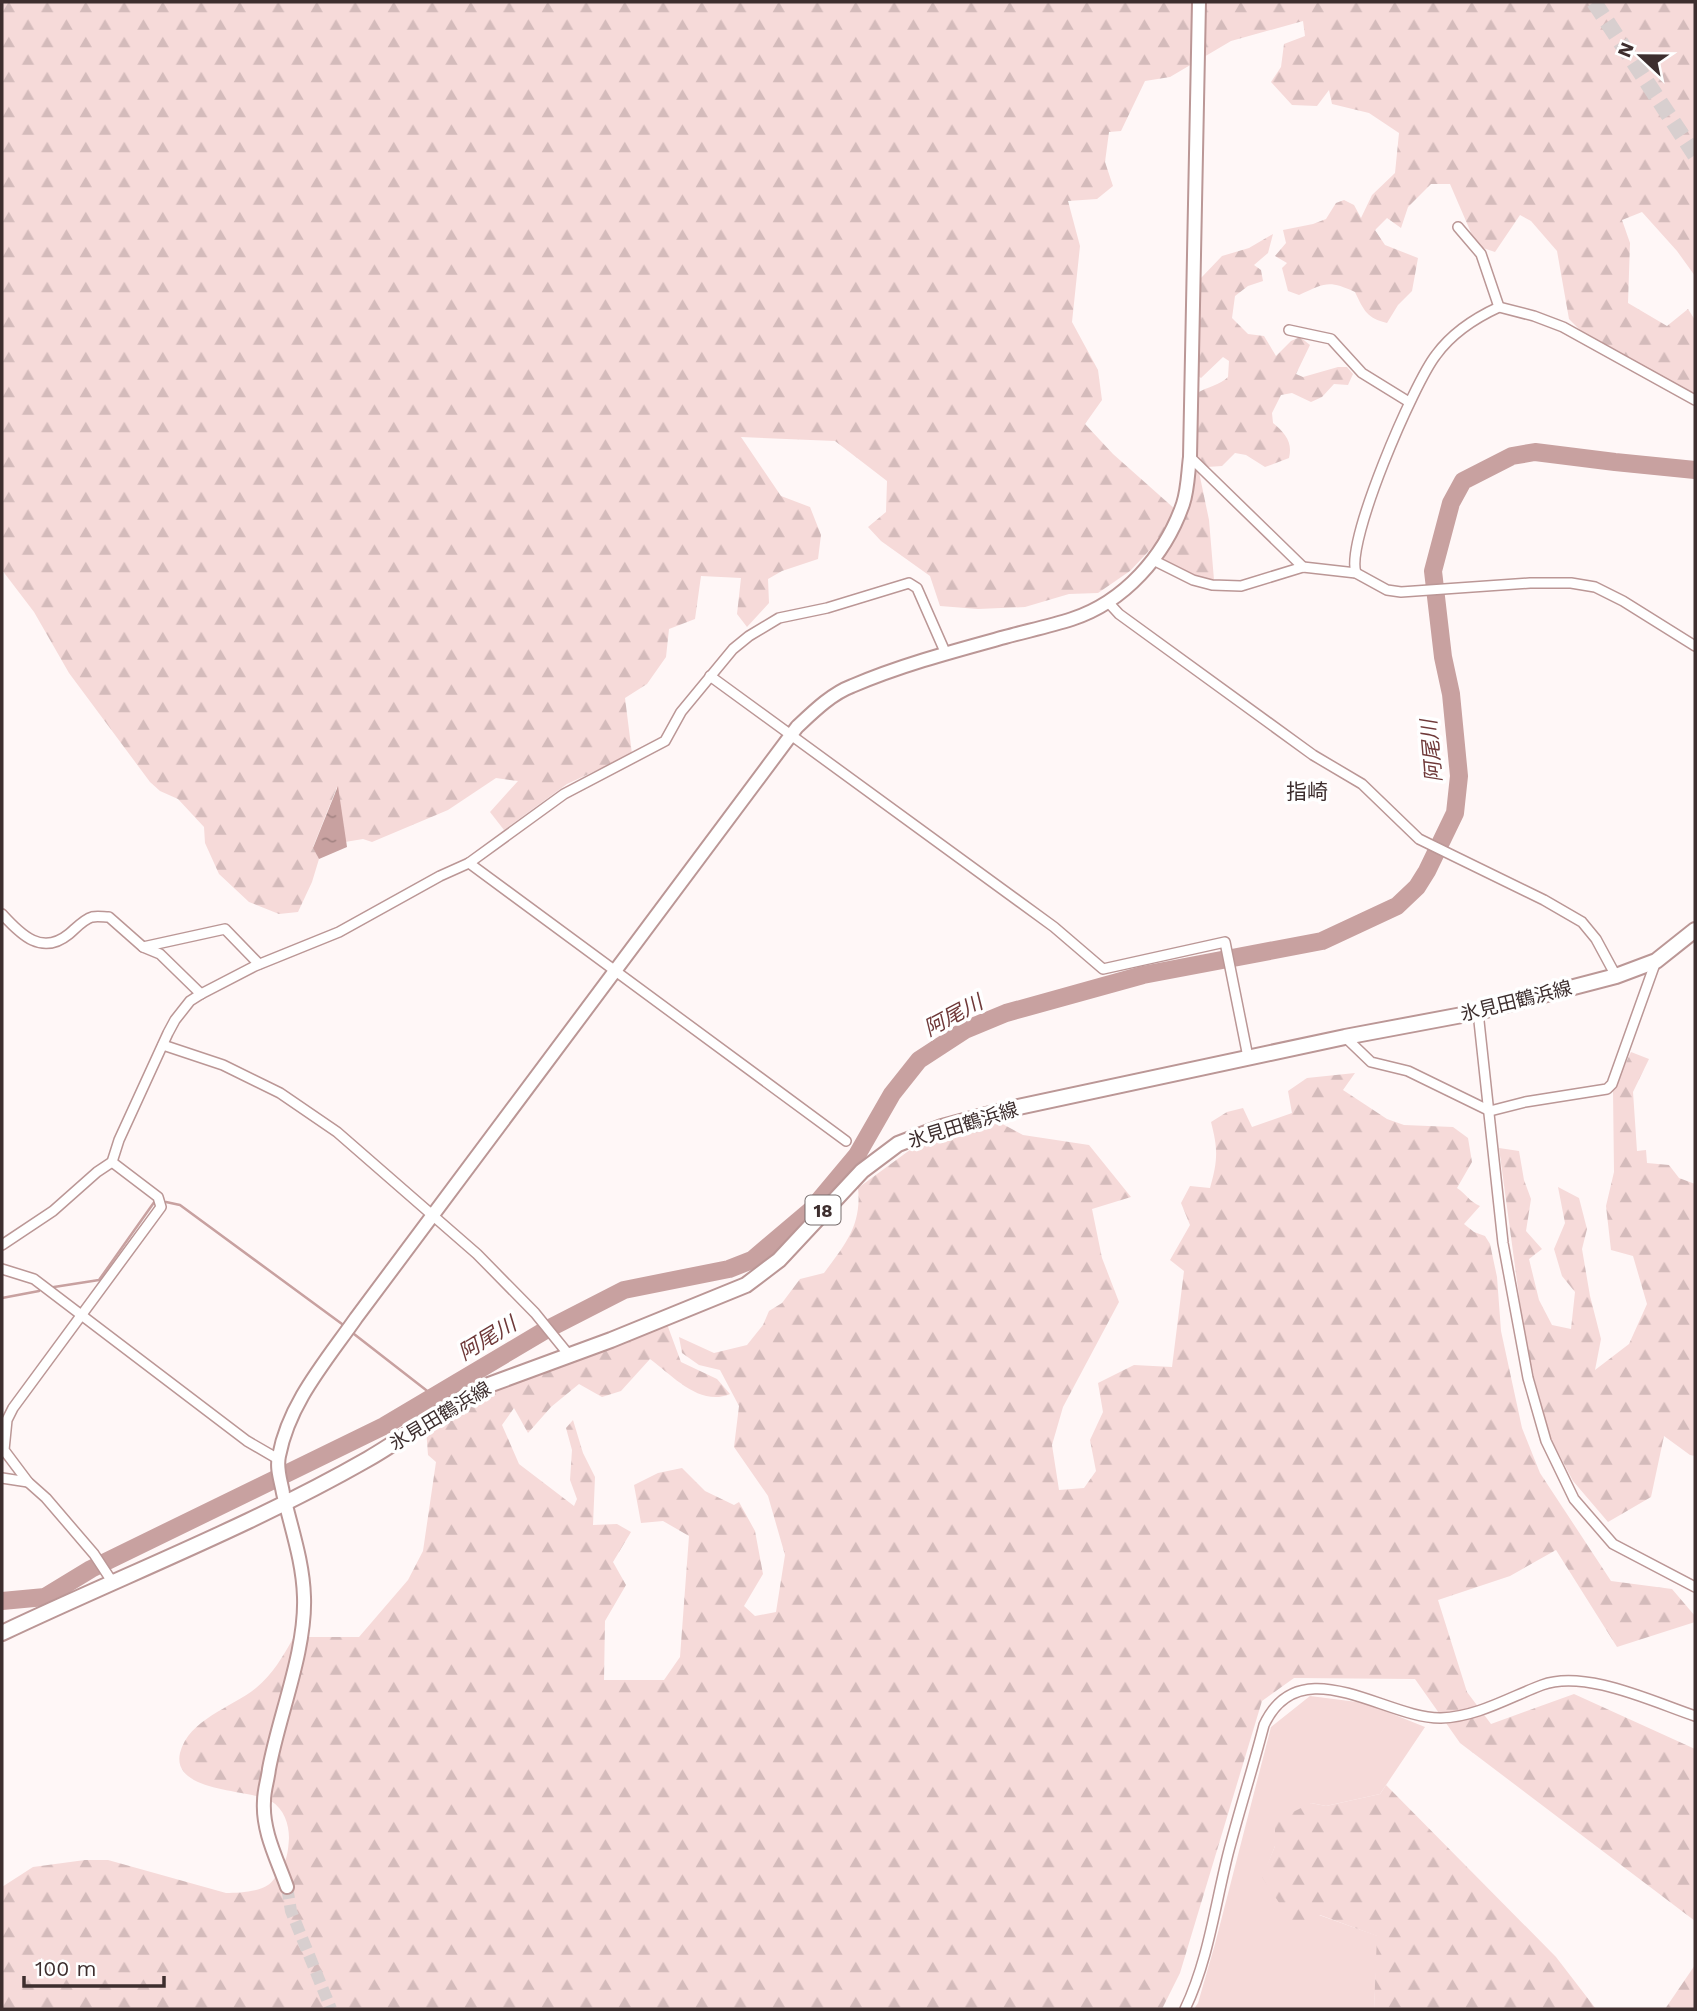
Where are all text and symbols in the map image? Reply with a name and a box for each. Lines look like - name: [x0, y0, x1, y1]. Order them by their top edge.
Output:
- north arrow: [1606, 21, 1676, 91]
- text: N: [1612, 39, 1639, 61]
- water label: 阿尾川: [1416, 717, 1446, 783]
- district label: 指崎: [1286, 779, 1328, 804]
- street label: 氷見田鶴浜線: [1458, 976, 1574, 1026]
- water label: 阿尾川: [919, 988, 988, 1041]
- street label: 氷見田鶴浜線: [905, 1097, 1021, 1153]
- road number: 18: [806, 1196, 840, 1224]
- water label: 阿尾川: [454, 1310, 522, 1365]
- street label: 氷見田鶴浜線: [385, 1377, 495, 1455]
- scale bar: [24, 1944, 164, 1988]
- text: 100 m: [35, 1956, 97, 1981]

